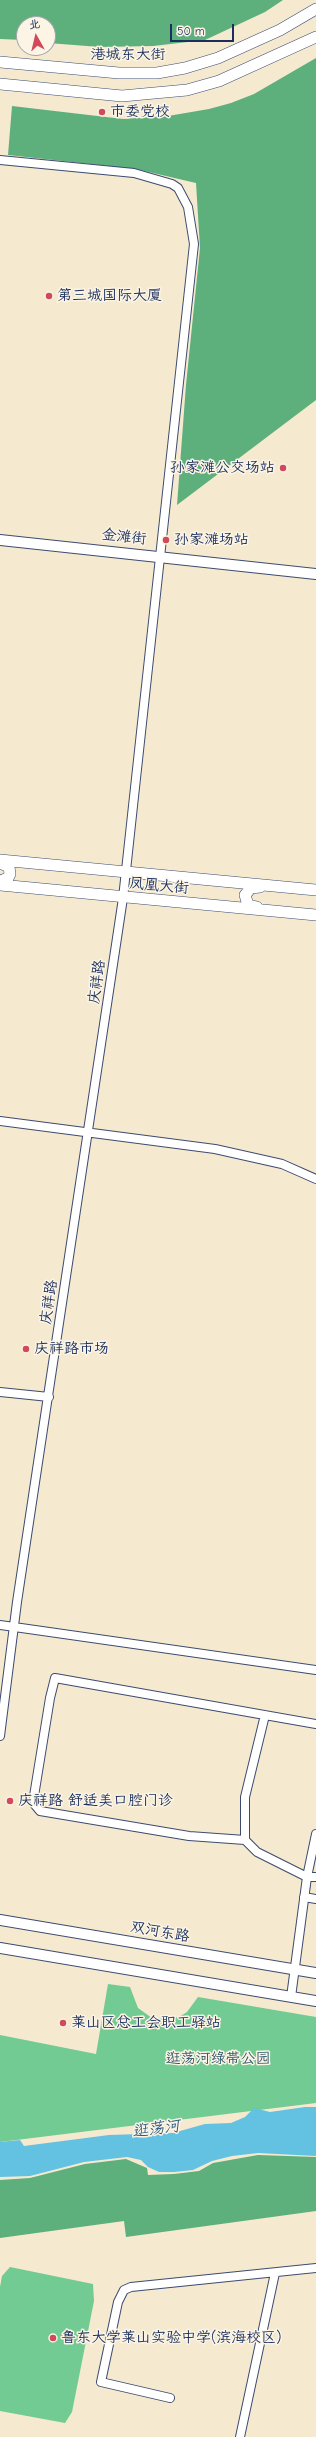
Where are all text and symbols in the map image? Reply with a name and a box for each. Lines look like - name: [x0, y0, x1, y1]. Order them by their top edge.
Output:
- north arrow: [16, 16, 56, 56]
- scale bar: [172, 16, 236, 42]
- text: 北: [28, 17, 41, 32]
- text: 50 m: [177, 24, 205, 38]
- street label: 港城东大街: [91, 46, 165, 64]
- place label: 市委党校: [110, 103, 170, 121]
- marker: 市委党校: [97, 107, 107, 117]
- place label: 第三城国际大厦: [57, 287, 162, 305]
- marker: 第三城国际大厦: [44, 291, 54, 301]
- place label: 孙家滩公交场站: [170, 459, 275, 477]
- marker: 孙家滩公交场站: [278, 463, 288, 473]
- street label: 金滩街: [101, 526, 147, 548]
- place label: 孙家滩场站: [174, 531, 249, 549]
- marker: 孙家滩场站: [161, 535, 171, 545]
- street label: 凤凰大街: [128, 874, 190, 898]
- street label: 庆祥路: [85, 958, 109, 1006]
- street label: 庆祥路: [37, 1278, 61, 1326]
- place label: 庆祥路市场: [34, 1340, 109, 1358]
- marker: 庆祥路市场: [21, 1344, 31, 1354]
- place label: 庆祥路 舒适美口腔门诊: [18, 1792, 173, 1810]
- marker: 庆祥路 舒适美口腔门诊: [5, 1796, 15, 1806]
- street label: 双河东路: [129, 1918, 191, 1946]
- place label: 莱山区总工会职工驿站: [71, 2014, 221, 2032]
- marker: 莱山区总工会职工驿站: [58, 2018, 68, 2028]
- park label: 逛荡河绿带公园: [166, 2050, 270, 2068]
- water label: 逛荡河: [131, 2117, 181, 2141]
- place label: 鲁东大学莱山实验中学(滨海校区): [61, 2329, 281, 2347]
- marker: 鲁东大学莱山实验中学(滨海校区): [48, 2333, 58, 2343]

